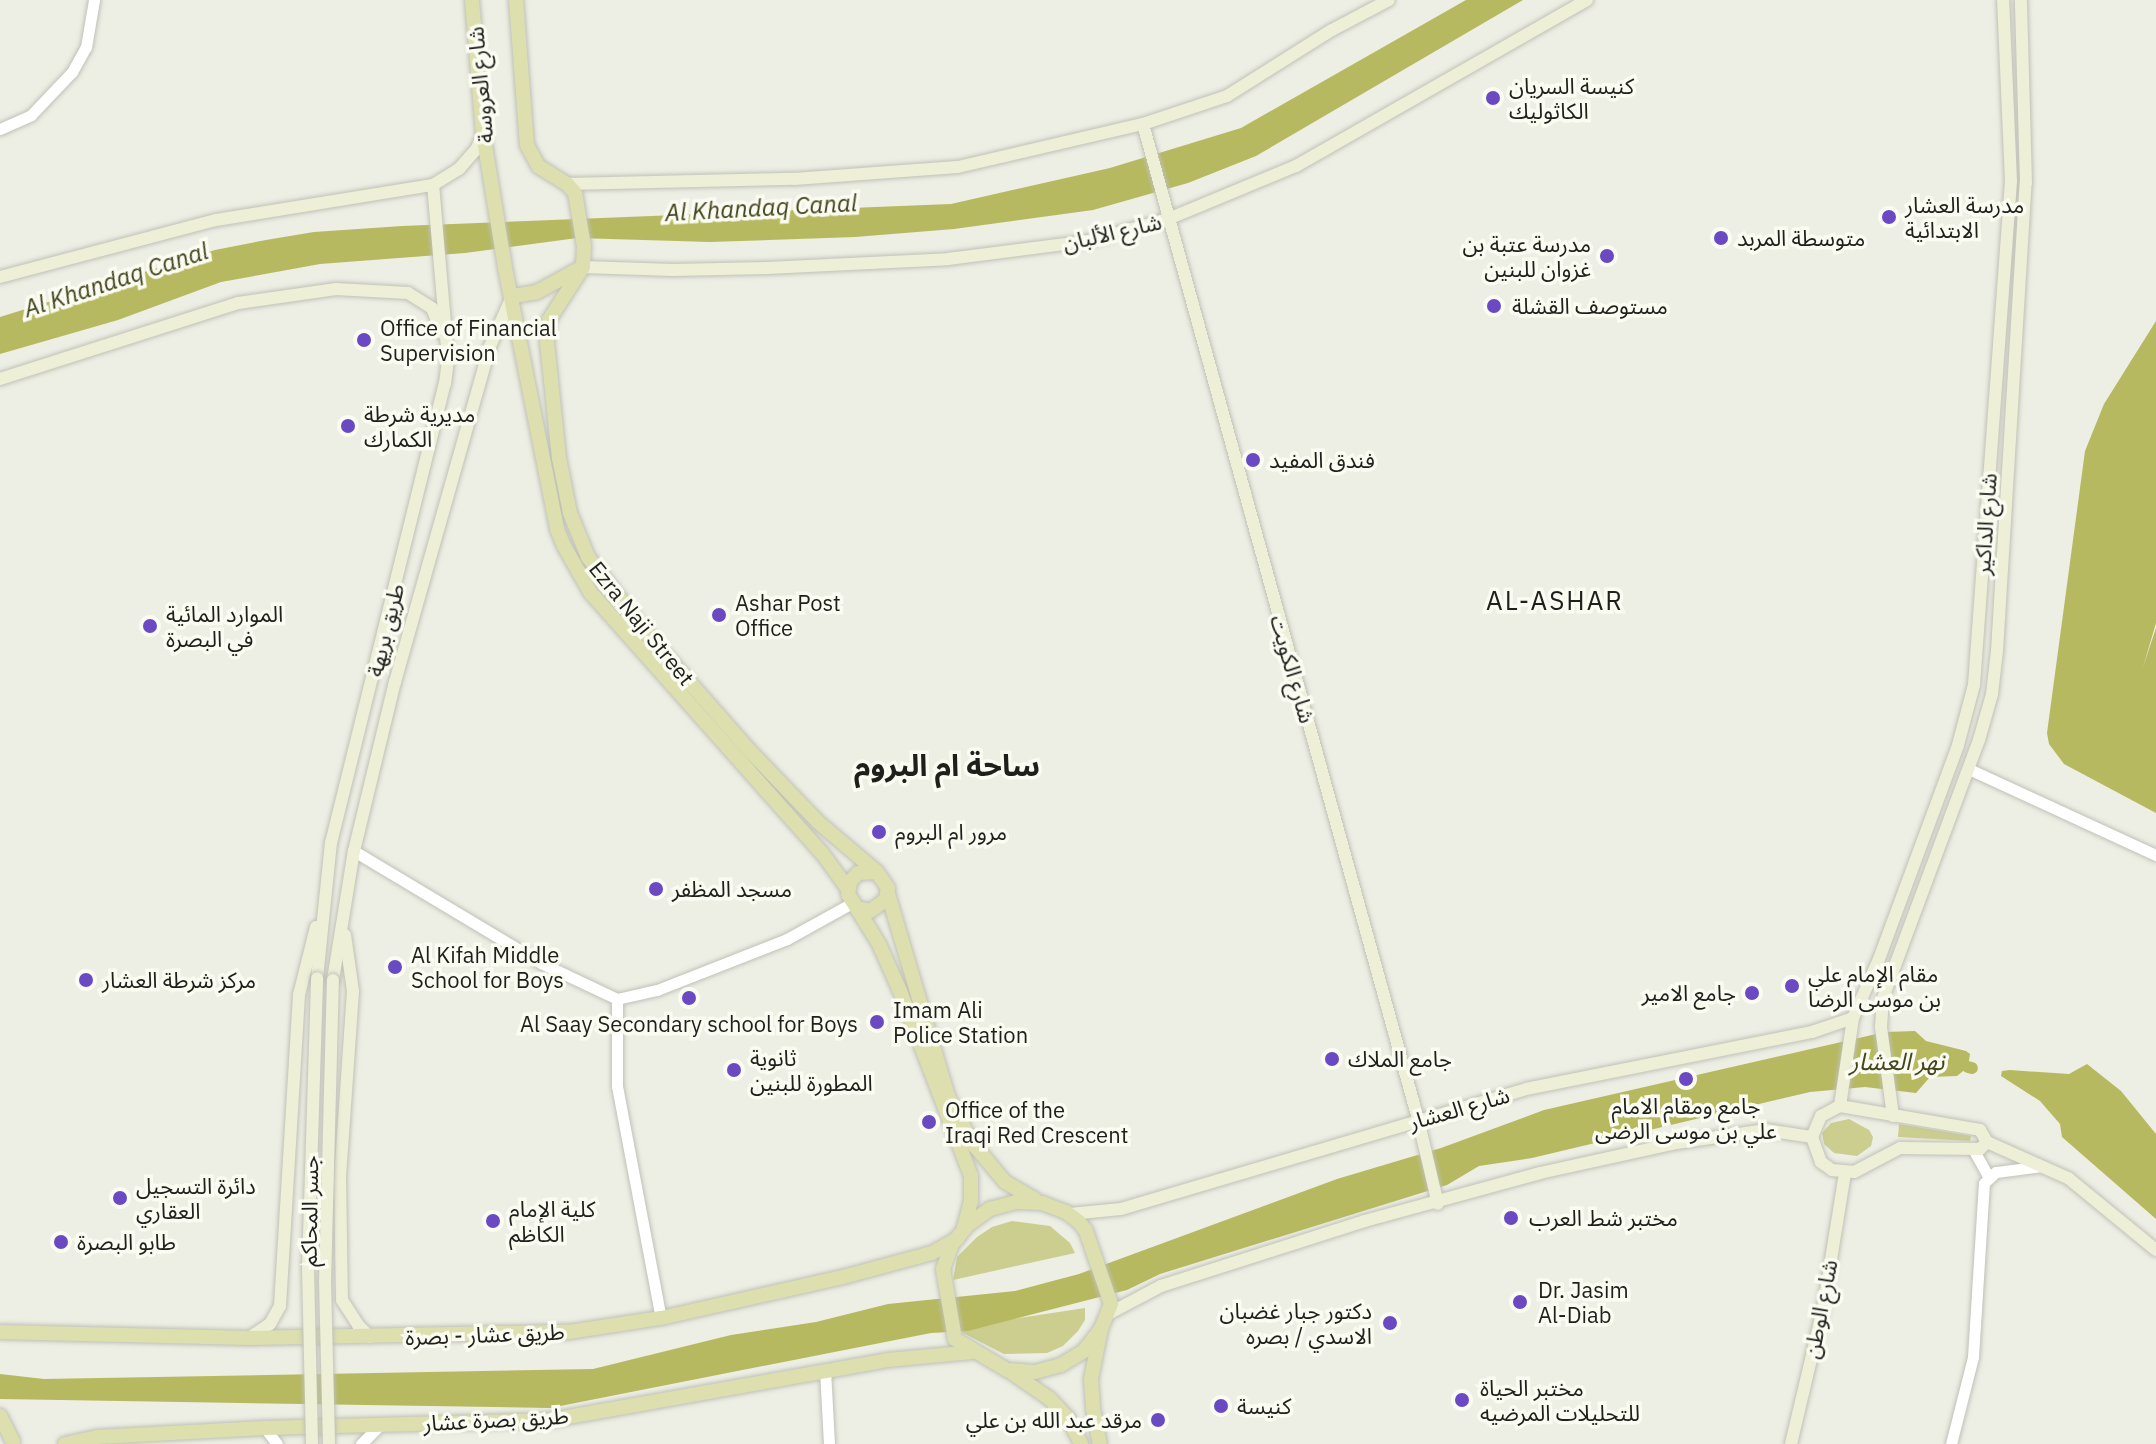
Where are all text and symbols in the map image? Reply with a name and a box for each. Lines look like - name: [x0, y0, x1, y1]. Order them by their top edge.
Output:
- street label: شارع العروسة: [462, 26, 498, 144]
- place label: كنيسة السريان الكاثوليك: [1509, 72, 1634, 124]
- marker: كنيسة السريان الكاثوليك: [1484, 89, 1502, 107]
- water label: Al Khandaq Canal: [664, 189, 858, 227]
- place label: مدرسة العشار الابتدائية: [1905, 191, 2024, 242]
- street label: شارع الألبان: [1060, 208, 1164, 256]
- marker: مدرسة العشار الابتدائية: [1880, 208, 1898, 226]
- place label: متوسطة المربد: [1737, 225, 1865, 251]
- marker: متوسطة المربد: [1712, 229, 1730, 247]
- place label: مدرسة عتبة بن غزوان للبنين: [1463, 230, 1591, 282]
- water label: Al Khandaq Canal: [20, 237, 212, 323]
- marker: مدرسة عتبة بن غزوان للبنين: [1598, 247, 1616, 265]
- place label: مستوصف القشلة: [1512, 293, 1668, 319]
- marker: مستوصف القشلة: [1483, 295, 1505, 317]
- place label: Office of Financial Supervision: [380, 314, 557, 366]
- marker: Office of Financial Supervision: [355, 331, 373, 349]
- place label: مديرية شرطة الكمارك: [364, 400, 475, 452]
- marker: مديرية شرطة الكمارك: [339, 417, 357, 435]
- place label: فندق المفيد: [1269, 447, 1375, 473]
- marker: فندق المفيد: [1244, 451, 1262, 469]
- street label: شارع الداكير: [1968, 472, 2002, 576]
- street label: Ezra Naji Street: [584, 556, 700, 690]
- street label: طريق بريهة: [361, 581, 409, 679]
- district label: AL-ASHAR: [1486, 585, 1624, 617]
- place label: Ashar Post Office: [735, 589, 841, 640]
- place label: الموارد المائية في البصرة: [166, 600, 283, 652]
- marker: Ashar Post Office: [710, 606, 728, 624]
- street label: شارع الكويت: [1265, 612, 1321, 726]
- marker: الموارد المائية في البصرة: [141, 617, 159, 635]
- district label: ساحة ام البروم: [854, 747, 1040, 783]
- place label: مرور ام البروم: [895, 819, 1007, 845]
- marker: مرور ام البروم: [870, 823, 888, 841]
- place label: مسجد المظفر: [672, 876, 792, 902]
- marker: مسجد المظفر: [647, 880, 665, 898]
- place label: Al Kifah Middle School for Boys: [411, 941, 564, 992]
- marker: Al Kifah Middle School for Boys: [386, 958, 404, 976]
- place label: مقام الإمام علي بن موسى الرضا: [1808, 960, 1941, 1012]
- place label: مركز شرطة العشار: [102, 967, 256, 993]
- marker: مركز شرطة العشار: [77, 971, 95, 989]
- marker: مقام الإمام علي بن موسى الرضا: [1783, 977, 1801, 995]
- place label: جامع الامير: [1642, 980, 1736, 1006]
- marker: جامع الامير: [1743, 984, 1761, 1002]
- marker: Al Saay Secondary school for Boys: [680, 989, 698, 1007]
- place label: Imam Ali Police Station: [893, 996, 1028, 1048]
- place label: Al Saay Secondary school for Boys: [520, 1011, 858, 1037]
- marker: Imam Ali Police Station: [868, 1013, 886, 1031]
- place label: ثانوية المطورة للبنين: [750, 1044, 873, 1096]
- place label: جامع الملاك: [1348, 1046, 1452, 1072]
- water label: نهر العشار: [1850, 1048, 1944, 1076]
- marker: جامع الملاك: [1323, 1050, 1341, 1068]
- marker: ثانوية المطورة للبنين: [725, 1061, 743, 1079]
- marker: جامع ومقام الامام علي بن موسى الرضى: [1677, 1070, 1695, 1088]
- street label: شارع العشار: [1406, 1081, 1512, 1135]
- place label: جامع ومقام الامام علي بن موسى الرضى: [1595, 1092, 1777, 1144]
- place label: Office of the Iraqi Red Crescent: [945, 1096, 1128, 1148]
- marker: Office of the Iraqi Red Crescent: [920, 1113, 938, 1131]
- street label: جسر المحاكم: [295, 1155, 323, 1267]
- place label: دائرة التسجيل العقاري: [136, 1172, 256, 1224]
- marker: دائرة التسجيل العقاري: [111, 1189, 129, 1207]
- place label: كلية الإمام الكاظم: [509, 1195, 595, 1246]
- place label: مختبر شط العرب: [1529, 1205, 1678, 1231]
- marker: مختبر شط العرب: [1500, 1207, 1522, 1229]
- marker: كلية الإمام الكاظم: [484, 1212, 502, 1230]
- place label: طابو البصرة: [77, 1229, 176, 1255]
- marker: طابو البصرة: [52, 1233, 70, 1251]
- street label: شارع الوطن: [1797, 1257, 1843, 1361]
- place label: Dr. Jasim Al-Diab: [1538, 1276, 1629, 1328]
- marker: Dr. Jasim Al-Diab: [1509, 1291, 1531, 1313]
- place label: دكتور جبار غضبان الاسدي / بصره: [1219, 1297, 1372, 1348]
- marker: دكتور جبار غضبان الاسدي / بصره: [1379, 1312, 1401, 1334]
- street label: طريق عشار - بصرة: [405, 1318, 565, 1350]
- place label: مختبر الحياة للتحليلات المرضيه: [1480, 1374, 1640, 1426]
- marker: مختبر الحياة للتحليلات المرضيه: [1451, 1389, 1473, 1411]
- place label: كنيسة: [1237, 1393, 1291, 1419]
- marker: كنيسة: [1212, 1397, 1230, 1415]
- street label: طريق بصرة عشار: [423, 1402, 569, 1436]
- place label: مرقد عبد الله بن علي: [966, 1407, 1142, 1433]
- marker: مرقد عبد الله بن علي: [1149, 1411, 1167, 1429]

